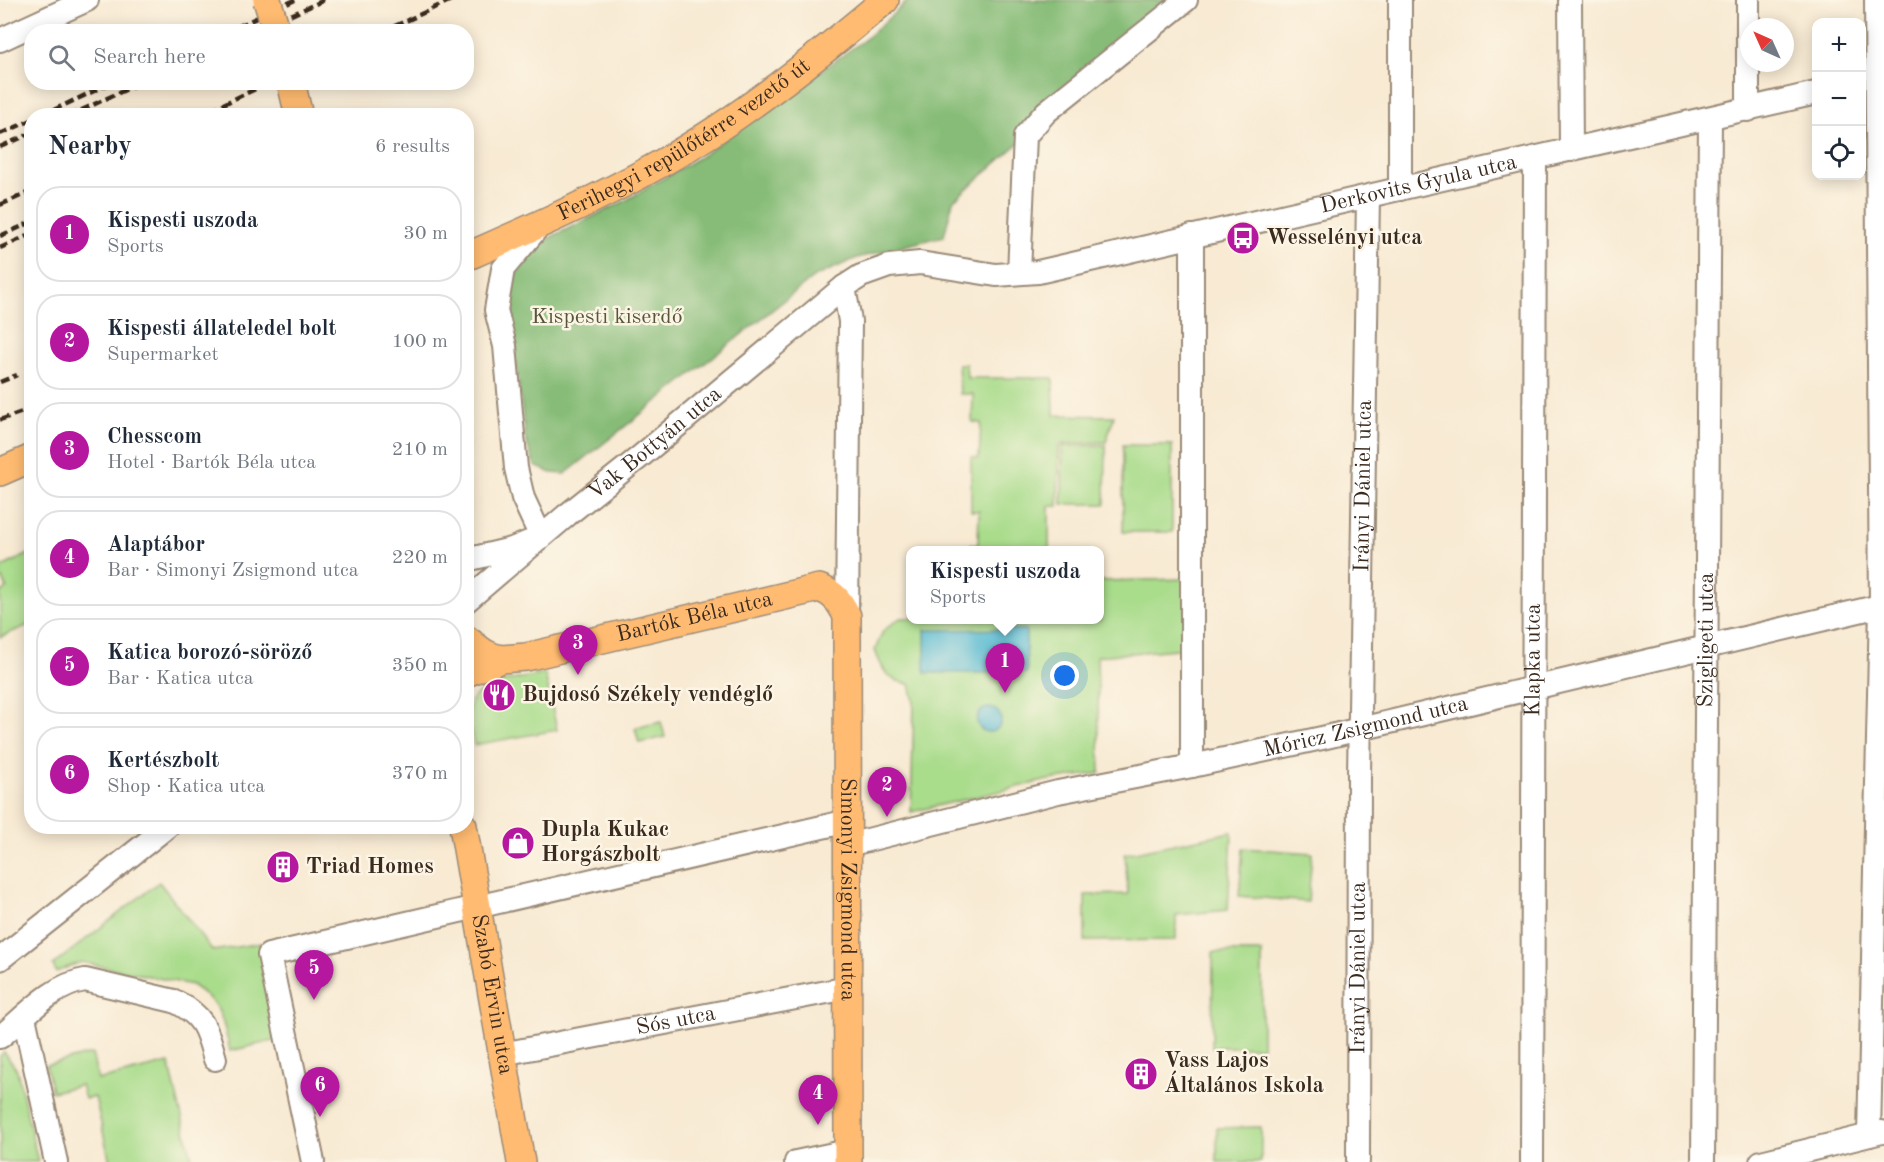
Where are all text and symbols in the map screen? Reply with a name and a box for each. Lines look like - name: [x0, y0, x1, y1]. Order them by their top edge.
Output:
- north arrow: [1740, 18, 1794, 72]
- map controls: [1812, 18, 1866, 180]
- button: +: [1812, 18, 1866, 72]
- search box: [24, 24, 474, 90]
- icon: search: [45, 41, 78, 74]
- text: Search here: [93, 46, 206, 68]
- street label: Ferihegyi repülőtérre vezető út: [554, 55, 814, 225]
- button: −: [1812, 72, 1866, 126]
- button: locate: [1812, 126, 1866, 180]
- text: Nearby: [48, 134, 132, 160]
- text: 6 results: [375, 137, 450, 157]
- street label: Derkovits Gyula utca: [1318, 151, 1519, 218]
- text: Kispesti uszoda: [107, 210, 258, 232]
- bus stop icon: Wesselényi utca: [1225, 220, 1261, 256]
- text: 1: [64, 224, 75, 244]
- text: 30 m: [403, 224, 448, 244]
- place label: Wesselényi utca: [1266, 227, 1422, 249]
- text: Sports: [107, 237, 164, 257]
- park label: Kispesti kiserdő: [531, 306, 683, 328]
- text: Kispesti állateledel bolt: [107, 318, 337, 340]
- text: 2: [64, 332, 75, 352]
- text: 100 m: [392, 332, 448, 352]
- text: Supermarket: [107, 345, 218, 365]
- street label: Vak Bottyán utca: [584, 383, 726, 504]
- street label: Irányi Dániel utca: [1351, 400, 1376, 572]
- text: Chesscom: [107, 426, 202, 448]
- text: 3: [64, 440, 75, 460]
- text: 210 m: [392, 440, 448, 460]
- text: Hotel · Bartók Béla utca: [107, 453, 316, 473]
- text: Alaptábor: [107, 534, 205, 556]
- popup: [906, 546, 1104, 624]
- text: 4: [64, 548, 75, 568]
- text: 220 m: [392, 548, 448, 568]
- text: Bar · Simonyi Zsigmond utca: [107, 561, 359, 581]
- text: Kispesti uszoda: [929, 561, 1081, 583]
- street label: Szigligeti utca: [1695, 572, 1718, 708]
- street label: Bartók Béla utca: [614, 588, 775, 646]
- text: Sports: [929, 588, 986, 608]
- street label: Klapka utca: [1522, 603, 1545, 717]
- pin: 3: [558, 626, 598, 675]
- text: Katica borozó-söröző: [107, 642, 312, 664]
- pin: 1: [986, 644, 1024, 693]
- text: 5: [64, 656, 75, 676]
- text: 350 m: [392, 656, 448, 676]
- your location: [1050, 661, 1079, 690]
- text: Bar · Katica utca: [107, 669, 254, 689]
- restaurant icon: Bujdosó Székely vendéglő: [481, 677, 517, 713]
- place label: Bujdosó Székely vendéglő: [522, 684, 773, 706]
- street label: Móricz Zsigmond utca: [1261, 693, 1470, 761]
- text: Kertészbolt: [107, 750, 219, 772]
- text: 6: [64, 764, 75, 784]
- text: 370 m: [392, 764, 448, 784]
- pin: 2: [868, 768, 906, 817]
- text: Shop · Katica utca: [107, 777, 265, 797]
- street label: Simonyi Zsigmond utca: [836, 778, 859, 1001]
- place label: Dupla Kukac Horgászbolt: [541, 819, 669, 866]
- shop icon: Dupla Kukac Horgászbolt: [500, 825, 536, 861]
- building icon: Triad Homes: [265, 849, 301, 885]
- place label: Triad Homes: [306, 856, 434, 878]
- street label: Irányi Dániel utca: [1347, 882, 1370, 1054]
- street label: Szabó Ervin utca: [467, 913, 517, 1077]
- pin: 5: [294, 950, 334, 1000]
- street label: Sós utca: [634, 1002, 717, 1039]
- place label: Vass Lajos Általános Iskola: [1164, 1050, 1324, 1097]
- building icon: Vass Lajos Általános Iskola: [1123, 1056, 1159, 1092]
- pin: 6: [300, 1068, 340, 1117]
- pin: 4: [798, 1076, 838, 1125]

